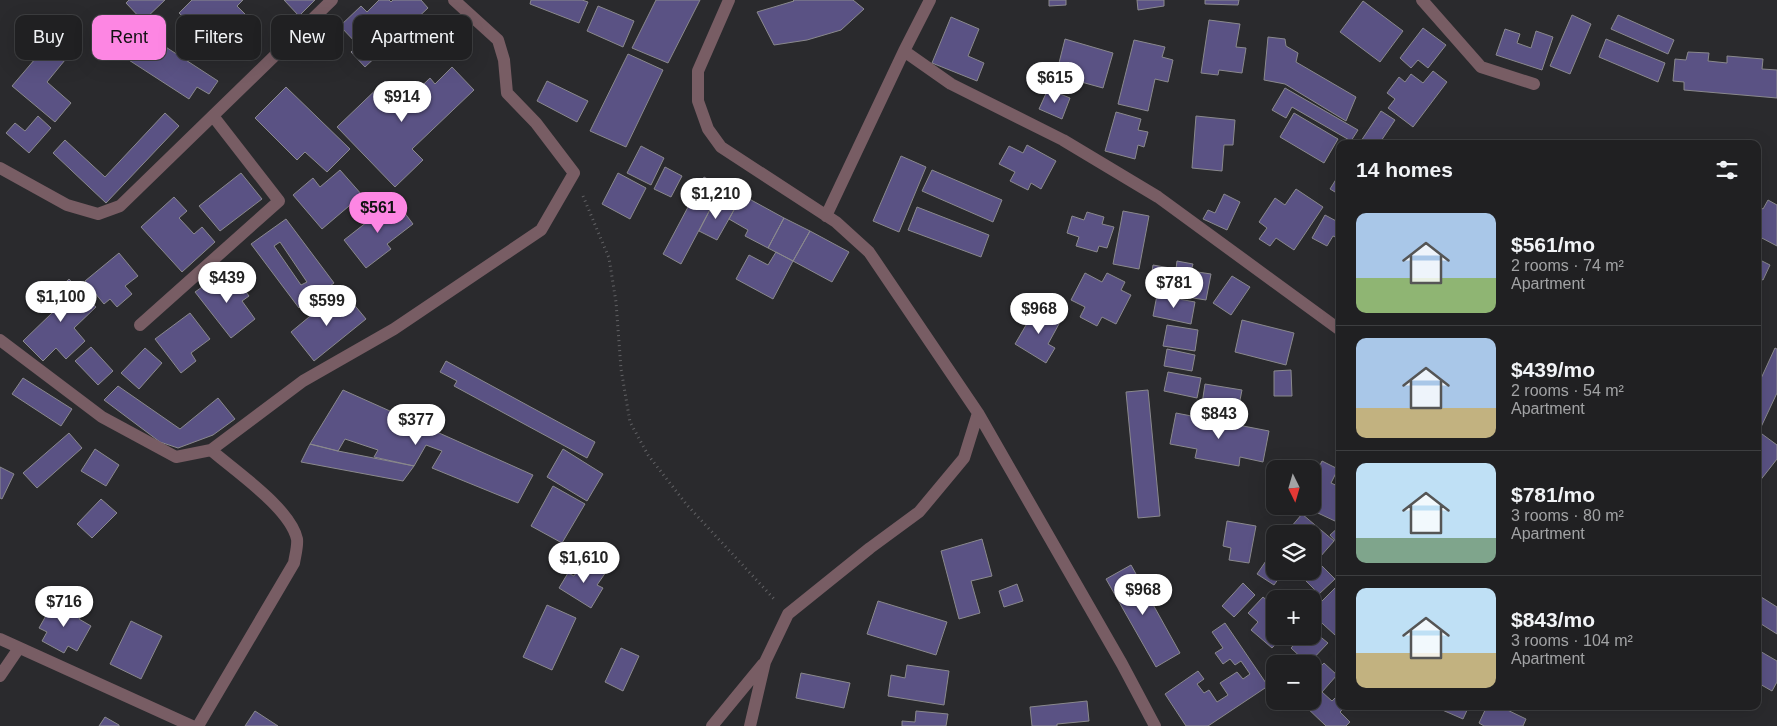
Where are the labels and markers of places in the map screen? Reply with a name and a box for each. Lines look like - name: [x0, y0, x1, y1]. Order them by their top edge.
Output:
- pin: $615: [1025, 62, 1085, 104]
- pin: $914: [372, 80, 432, 123]
- pin: $1,210: [675, 178, 757, 220]
- pin: $561: [348, 192, 408, 234]
- pin: $439: [197, 262, 257, 304]
- pin: $781: [1144, 266, 1204, 309]
- pin: $1,100: [20, 280, 102, 323]
- pin: $599: [297, 284, 357, 327]
- pin: $968: [1009, 292, 1069, 335]
- pin: $843: [1189, 398, 1249, 440]
- pin: $377: [386, 404, 446, 446]
- pin: $1,610: [543, 542, 625, 584]
- pin: $968: [1113, 574, 1173, 616]
- pin: $716: [34, 586, 94, 628]

